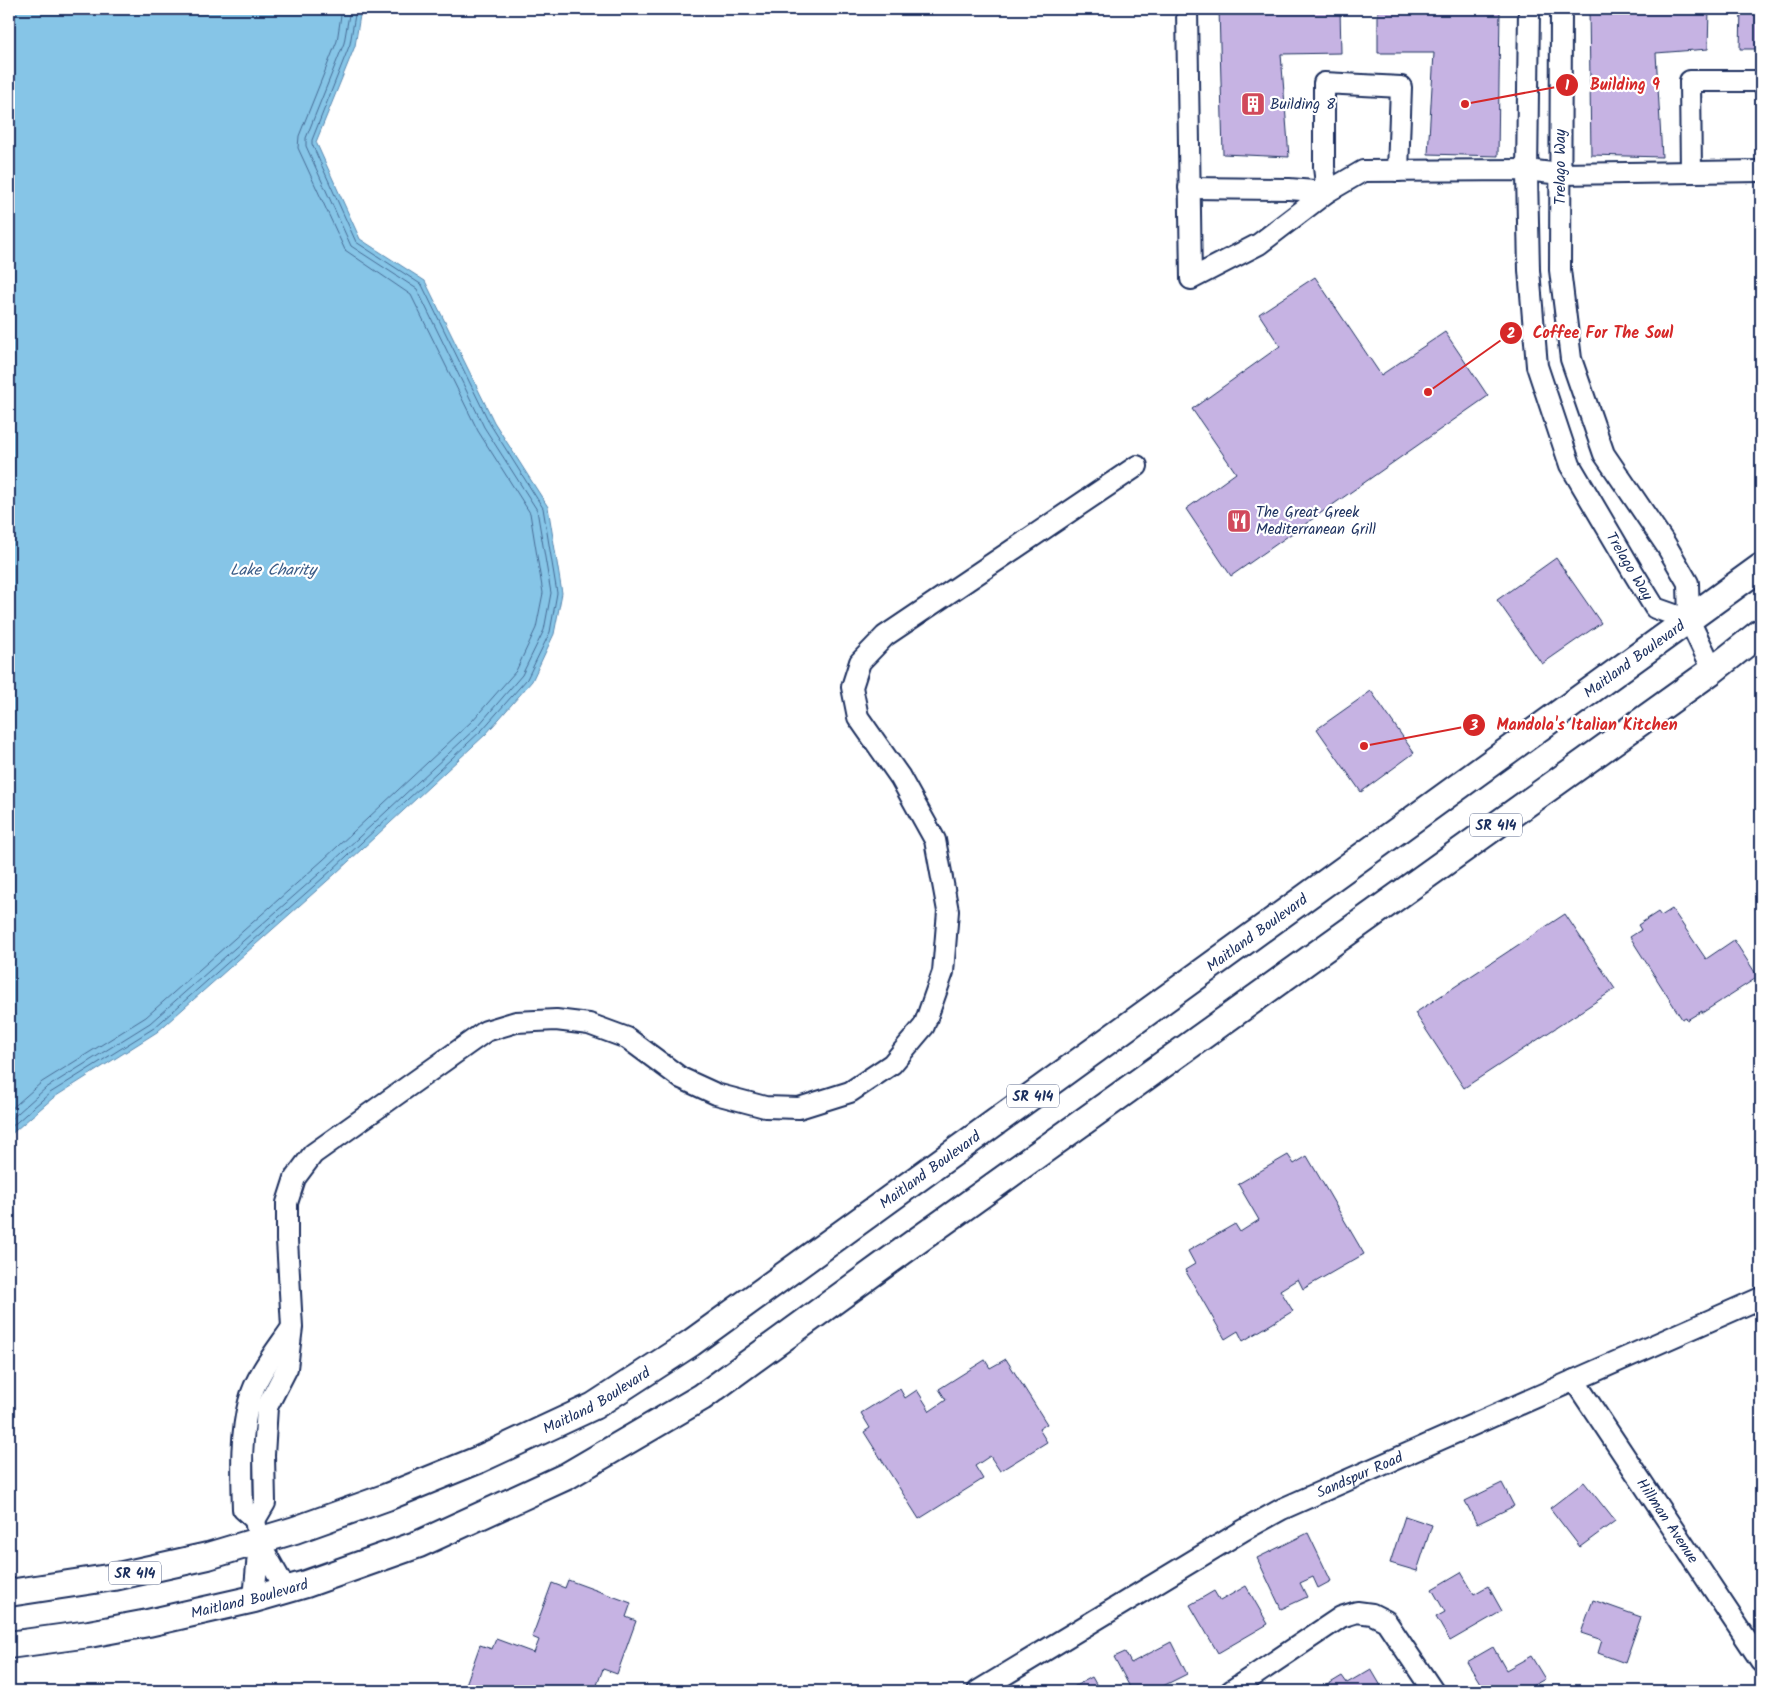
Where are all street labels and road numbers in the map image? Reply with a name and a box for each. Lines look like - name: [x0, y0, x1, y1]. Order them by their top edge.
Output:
- street label: Trelago Way: [1549, 128, 1573, 205]
- street label: Trelago Way: [1599, 528, 1659, 606]
- street label: Maitland Boulevard: [1579, 614, 1691, 705]
- road number: SR 414: [1470, 814, 1522, 836]
- street label: Maitland Boulevard: [1202, 888, 1314, 978]
- road number: SR 414: [1007, 1084, 1059, 1108]
- street label: Maitland Boulevard: [875, 1125, 987, 1216]
- street label: Maitland Boulevard: [539, 1361, 656, 1441]
- street label: Sandspur Road: [1313, 1446, 1407, 1505]
- street label: Hillman Avenue: [1630, 1474, 1704, 1569]
- road number: SR 414: [109, 1562, 161, 1585]
- street label: Maitland Boulevard: [189, 1573, 312, 1626]

